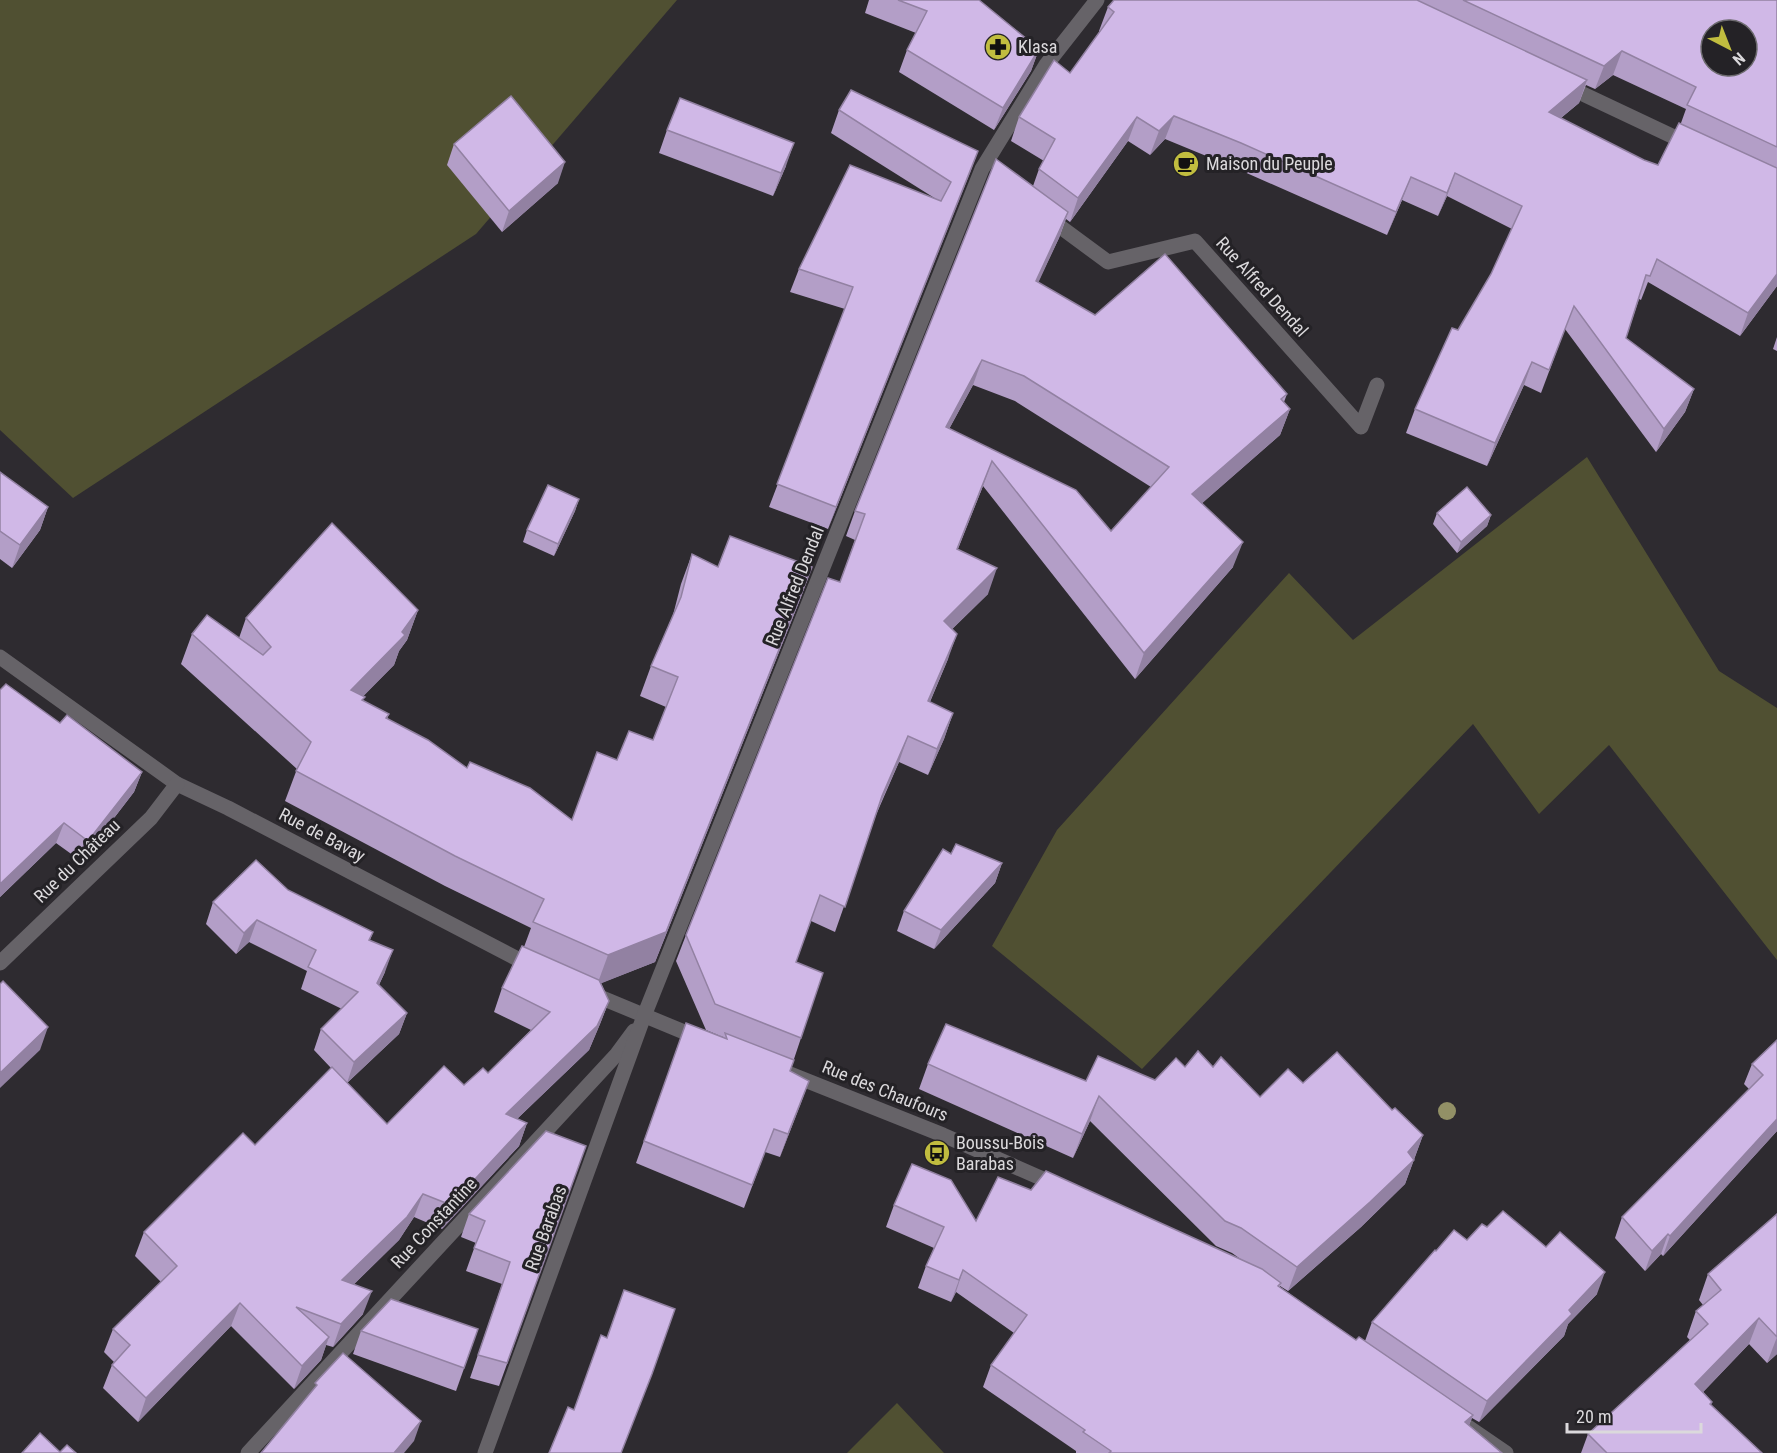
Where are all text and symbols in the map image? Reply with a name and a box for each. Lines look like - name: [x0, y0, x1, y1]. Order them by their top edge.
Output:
- north arrow: [1699, 18, 1759, 78]
- pharmacy icon: Klasa: [983, 32, 1013, 62]
- place label: Klasa: [1018, 36, 1057, 57]
- text: N: [1729, 48, 1749, 69]
- cafe icon: Maison du Peuple: [1171, 149, 1201, 179]
- place label: Maison du Peuple: [1206, 153, 1333, 174]
- street label: Rue Alfred Dendal: [1212, 232, 1313, 341]
- street label: Rue Alfred Dendal: [761, 523, 828, 649]
- street label: Rue de Bavay: [276, 803, 369, 866]
- street label: Rue du Château: [29, 814, 124, 907]
- street label: Rue des Chaufours: [819, 1056, 951, 1125]
- place label: Boussu-Bois Barabas: [956, 1132, 1044, 1174]
- bus stop icon: Boussu-Bois Barabas: [922, 1138, 952, 1168]
- street label: Rue Constantine: [386, 1173, 481, 1272]
- street label: Rue Barabas: [520, 1183, 571, 1273]
- scale bar: [1567, 1396, 1700, 1434]
- text: 20 m: [1576, 1406, 1611, 1427]

